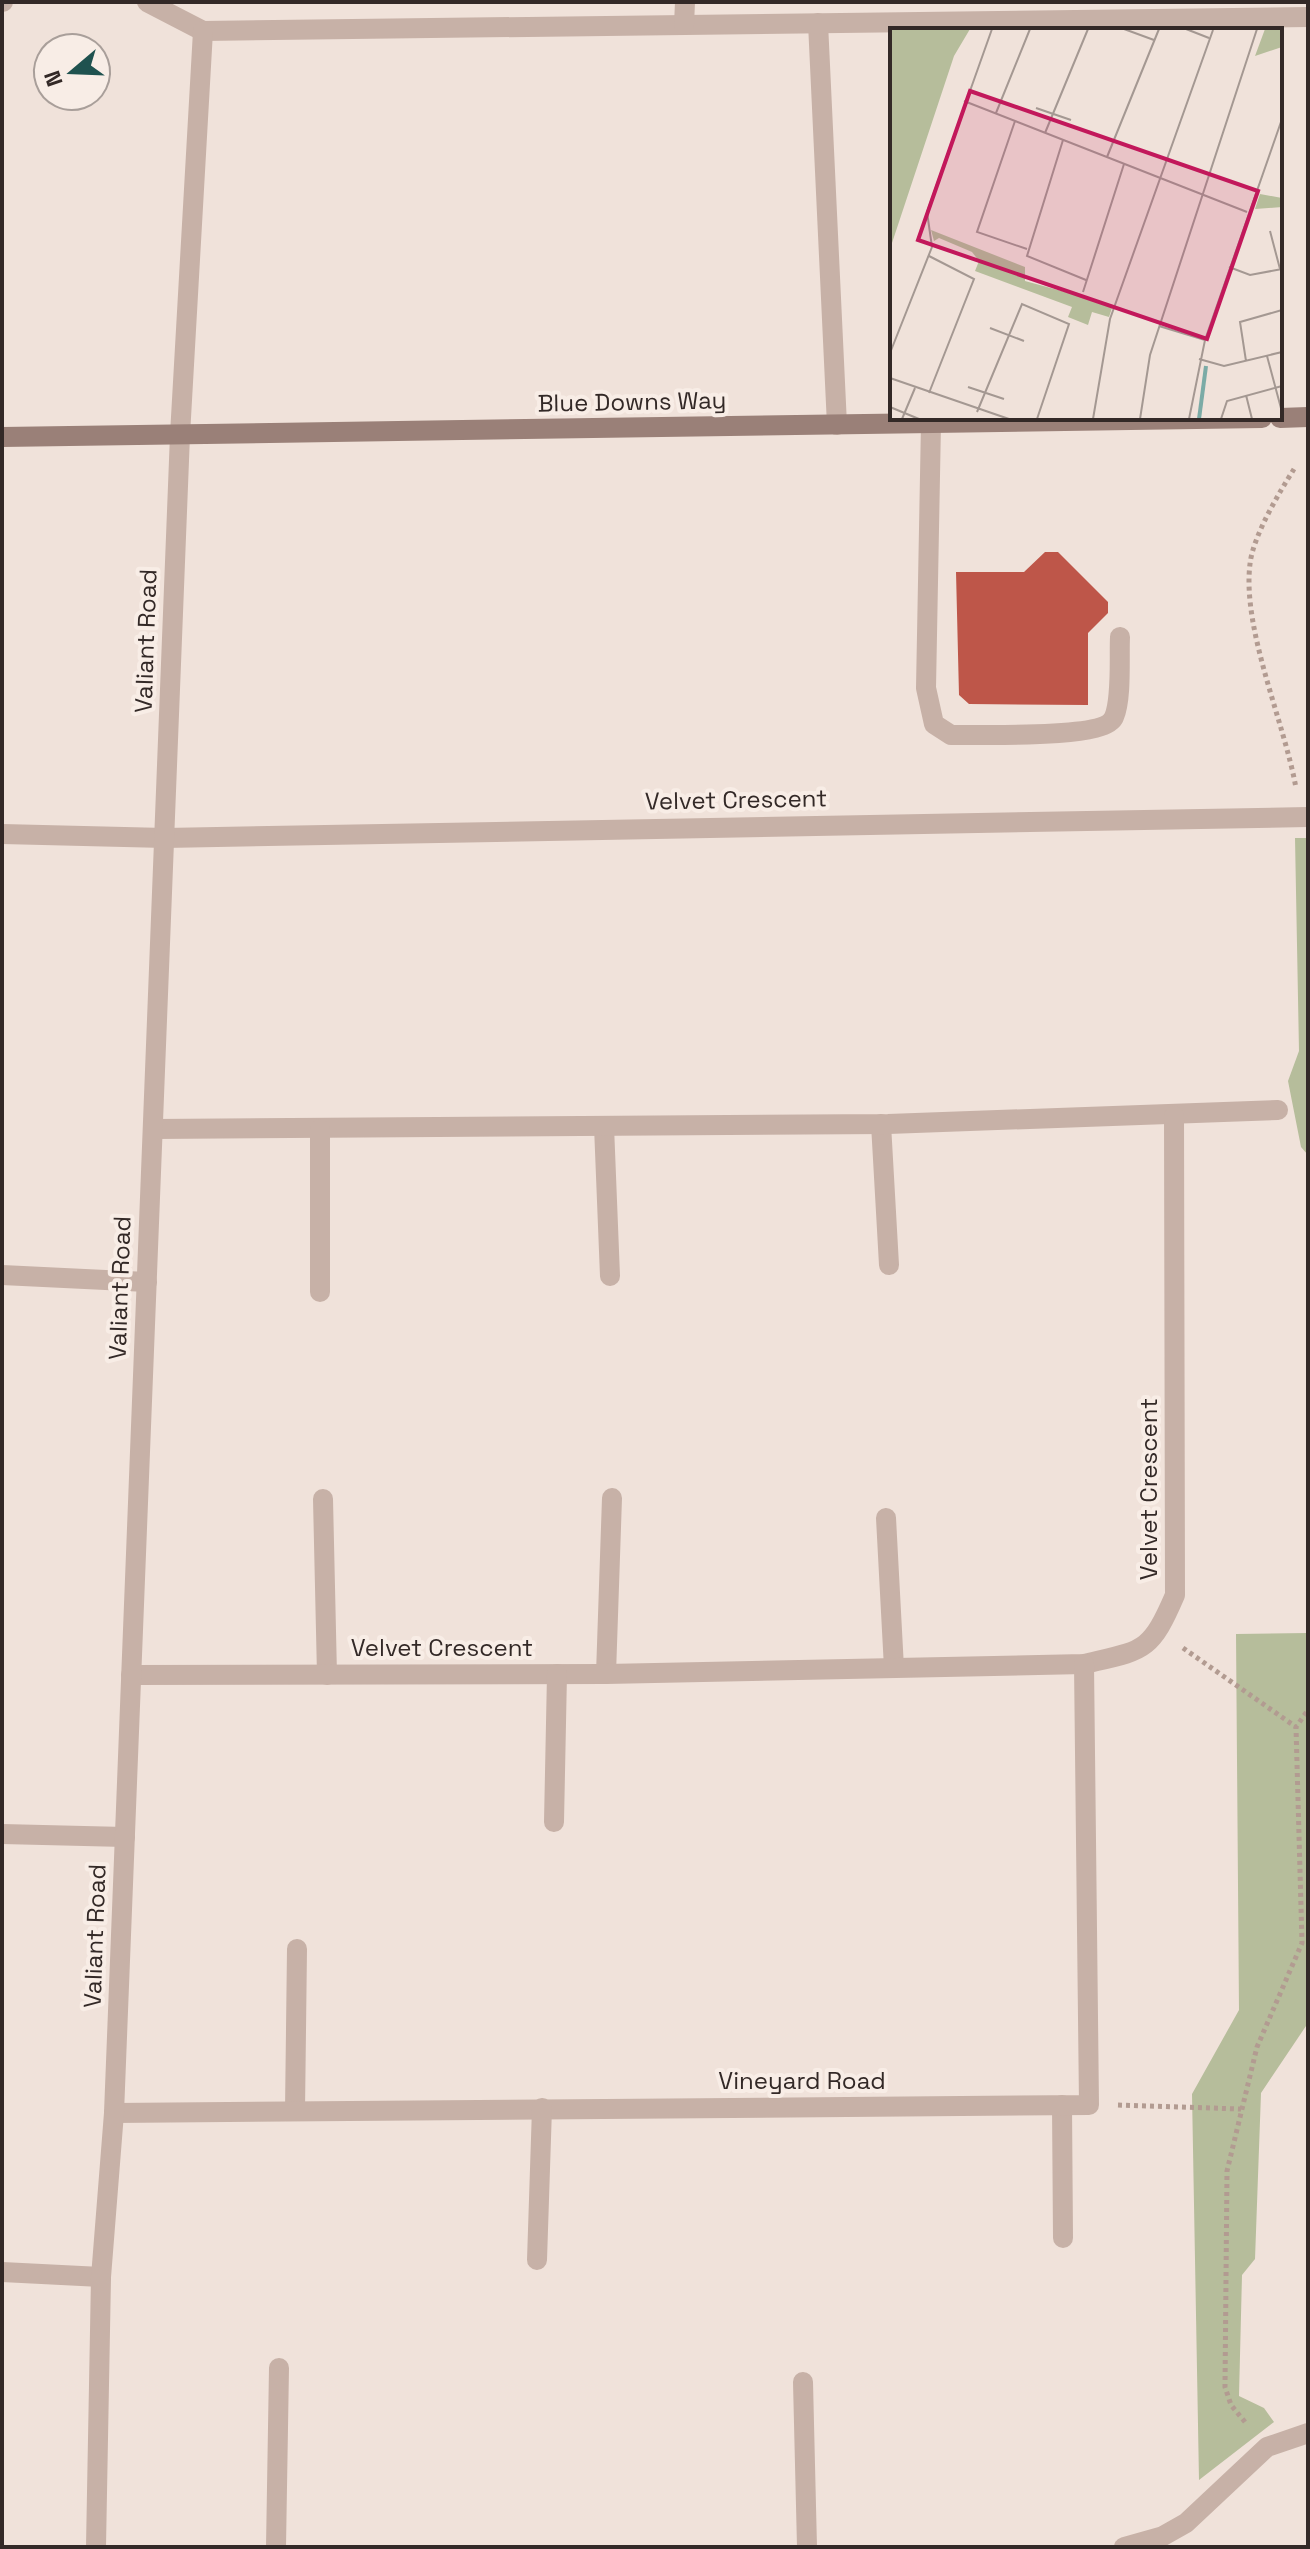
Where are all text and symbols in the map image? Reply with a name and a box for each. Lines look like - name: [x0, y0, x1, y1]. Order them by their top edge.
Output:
- inset map: [890, 28, 1282, 420]
- north arrow: [32, 32, 112, 112]
- text: N: [37, 67, 69, 90]
- street label: Blue Downs Way: [537, 384, 727, 419]
- street label: Valiant Road: [127, 569, 164, 713]
- street label: Velvet Crescent: [645, 782, 827, 817]
- street label: Valiant Road: [101, 1216, 138, 1360]
- street label: Velvet Crescent: [1133, 1398, 1164, 1580]
- street label: Velvet Crescent: [351, 1632, 533, 1663]
- street label: Valiant Road: [76, 1864, 113, 2008]
- street label: Vineyard Road: [718, 2065, 886, 2096]

